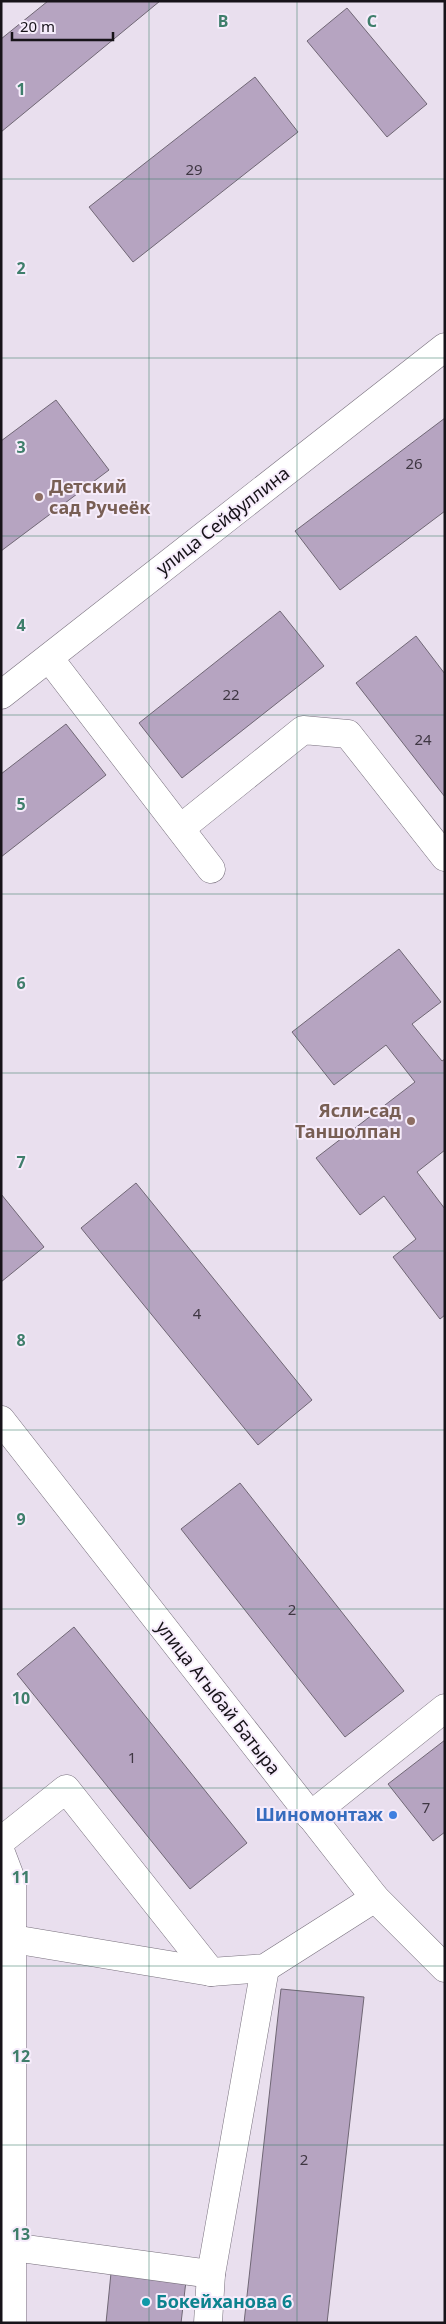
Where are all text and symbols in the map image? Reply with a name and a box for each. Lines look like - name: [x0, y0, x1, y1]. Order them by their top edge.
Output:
- scale bar: [12, 10, 114, 42]
- text: B: [218, 10, 228, 32]
- text: C: [367, 10, 377, 32]
- text: 20 m: [20, 16, 55, 36]
- text: 1: [16, 78, 26, 100]
- house number: 29: [185, 159, 203, 179]
- text: 2: [16, 257, 26, 279]
- text: 3: [16, 436, 26, 458]
- house number: 26: [405, 453, 423, 473]
- street label: улица Сейфуллина: [151, 461, 294, 580]
- place label: Детский сад Ручеёк: [49, 474, 150, 519]
- marker: Детский сад Ручеёк: [33, 491, 45, 503]
- text: 4: [16, 614, 26, 636]
- house number: 22: [222, 684, 240, 704]
- house number: 24: [414, 729, 432, 749]
- text: 5: [16, 793, 26, 815]
- text: 6: [16, 972, 26, 994]
- place label: Ясли-сад Таншолпан: [295, 1098, 402, 1143]
- marker: Ясли-сад Таншолпан: [405, 1115, 417, 1127]
- text: 7: [16, 1151, 26, 1173]
- house number: 4: [193, 1303, 202, 1323]
- text: 8: [16, 1329, 26, 1351]
- text: 9: [16, 1508, 26, 1530]
- house number: 2: [288, 1599, 296, 1619]
- street label: улица Агыбай Батыра: [151, 1615, 286, 1779]
- text: 10: [12, 1687, 30, 1709]
- house number: 1: [128, 1747, 136, 1767]
- house number: 7: [422, 1797, 430, 1817]
- place label: Шиномонтаж: [256, 1802, 383, 1826]
- marker: Шиномонтаж: [387, 1809, 399, 1821]
- text: 11: [12, 1866, 30, 1888]
- text: 12: [12, 2045, 30, 2067]
- house number: 2: [300, 2149, 308, 2169]
- text: 13: [12, 2223, 30, 2245]
- place label: Бокейханова 6: [156, 2289, 292, 2313]
- marker: Бокейханова 6: [140, 2296, 152, 2308]

